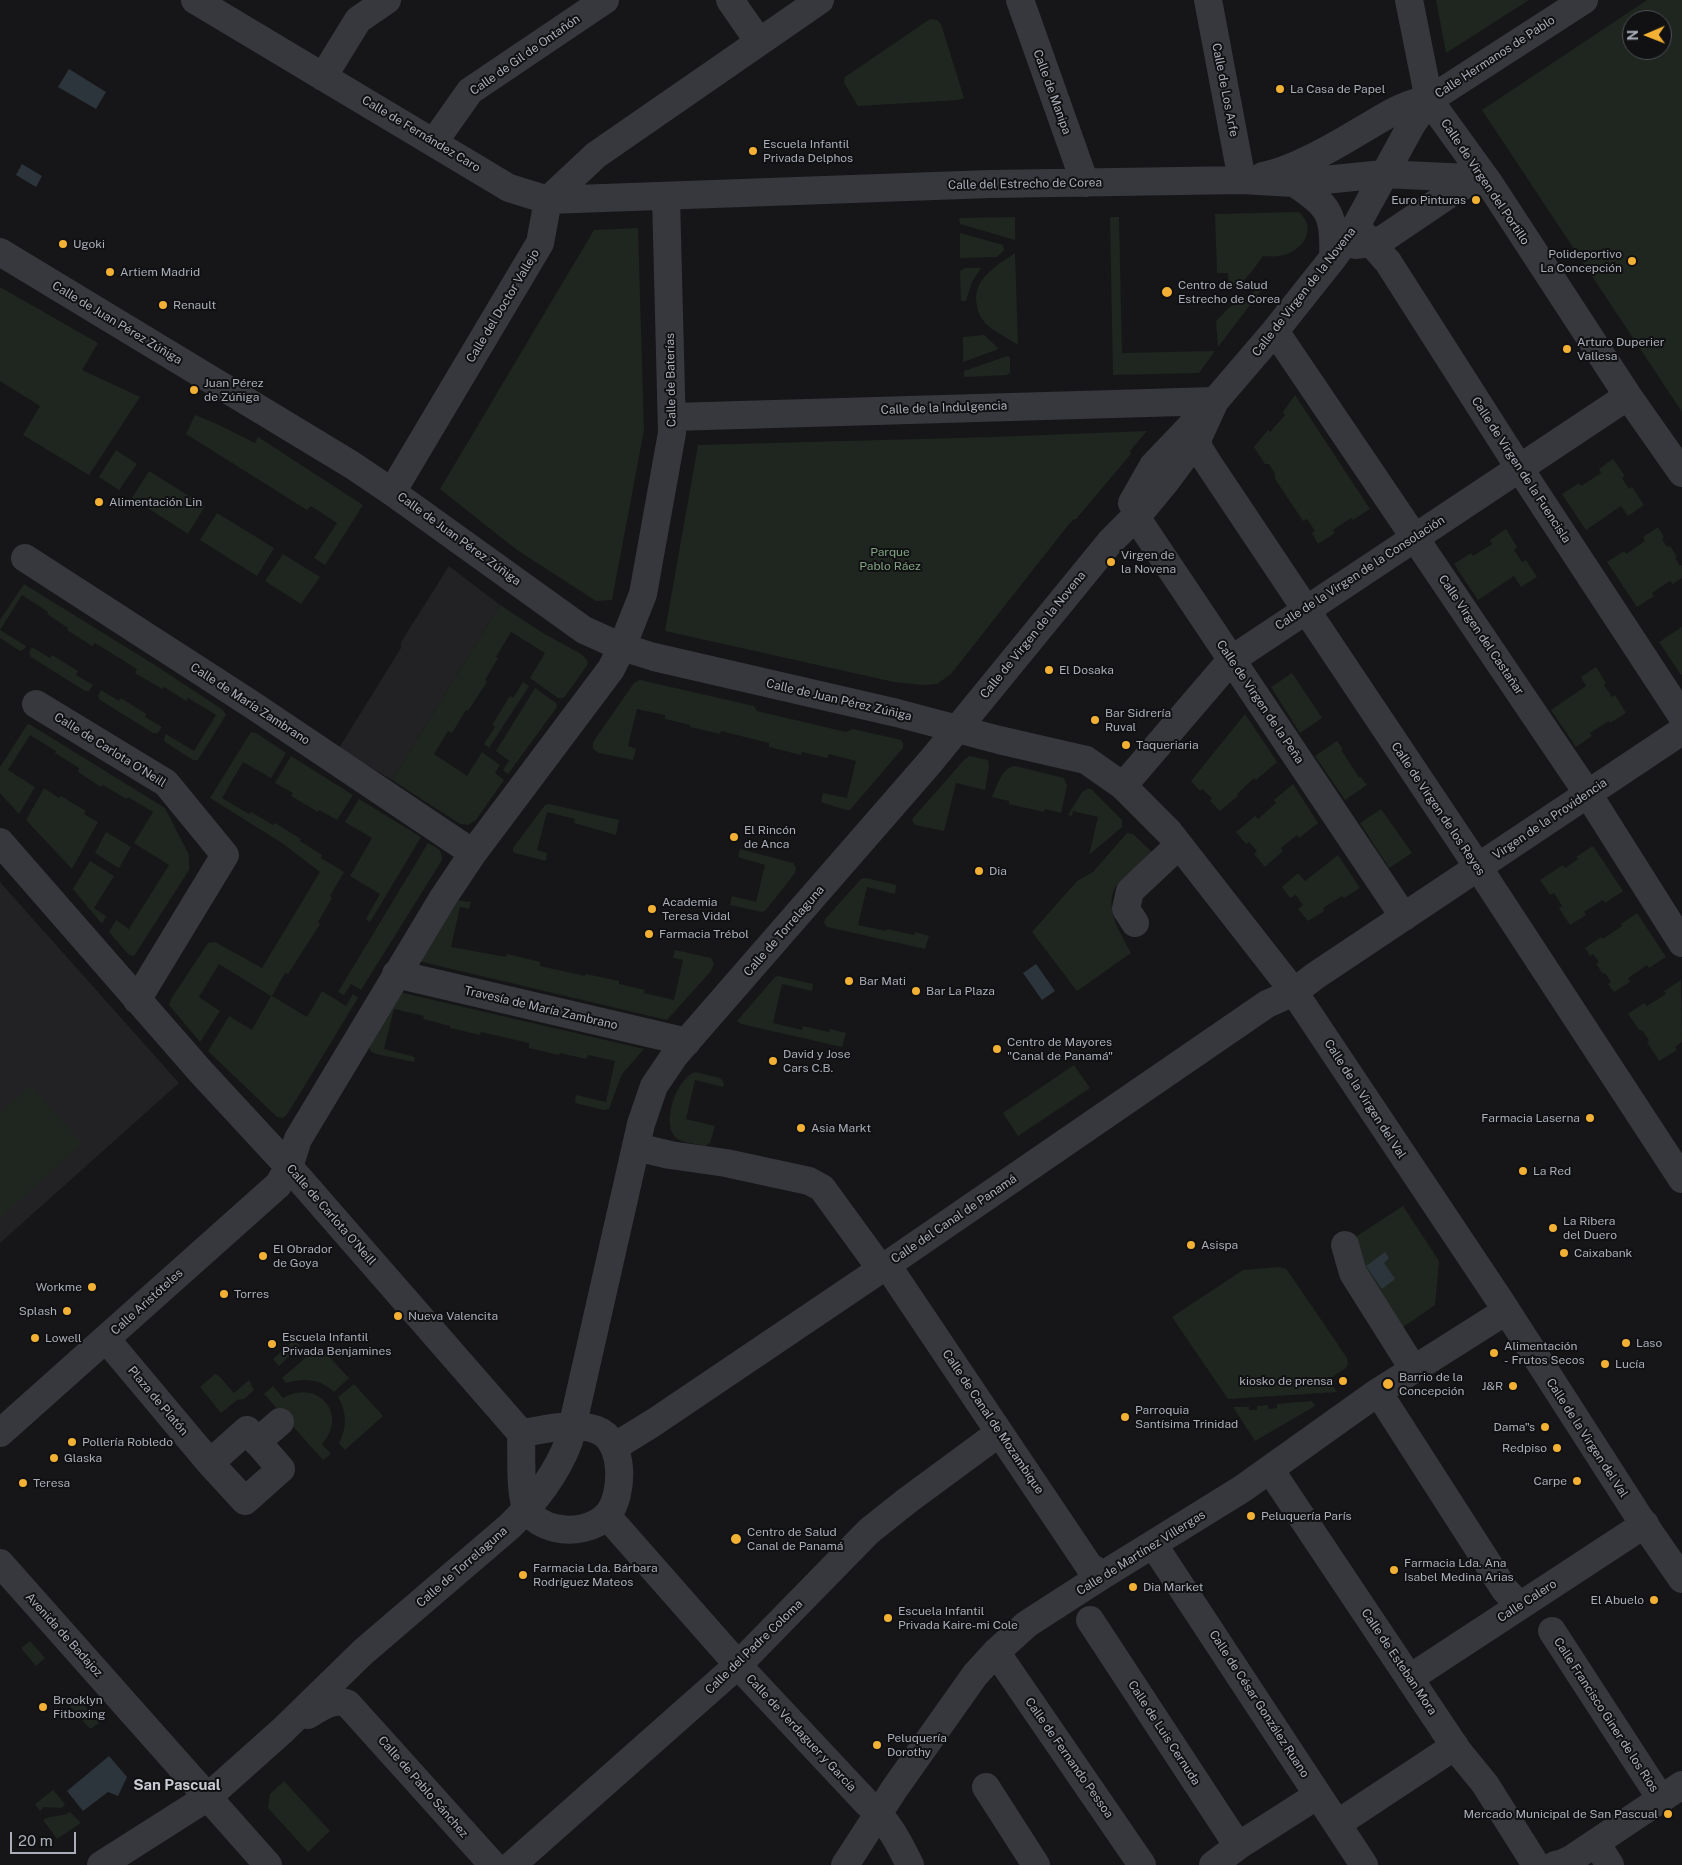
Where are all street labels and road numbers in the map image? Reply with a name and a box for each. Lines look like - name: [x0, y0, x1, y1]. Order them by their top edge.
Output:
- street label: Calle de Gil de Ontañón: [467, 12, 583, 98]
- street label: Calle Hermanos de Pablo: [1432, 13, 1558, 101]
- street label: Calle de Los Arfe: [1209, 42, 1241, 138]
- street label: Calle de Manipa: [1030, 48, 1074, 136]
- street label: Calle de Fernández Caro: [359, 93, 483, 175]
- street label: Calle de Virgen del Portillo: [1438, 116, 1532, 248]
- street label: Calle del Estrecho de Corea: [948, 175, 1102, 193]
- street label: Calle de Virgen de la Novena: [1249, 225, 1359, 359]
- street label: Calle del Doctor Vallejo: [463, 247, 543, 365]
- street label: Calle de Juan Pérez Zúñiga: [49, 278, 185, 368]
- street label: Calle de Baterías: [663, 333, 679, 427]
- street label: Calle de Virgen de la Fuencisla: [1468, 394, 1574, 546]
- street label: Calle de la Indulgencia: [880, 399, 1008, 417]
- street label: Calle de Juan Pérez Zúñiga: [394, 489, 524, 589]
- street label: Calle de la Virgen de la Consolación: [1273, 513, 1447, 633]
- street label: Calle de Virgen de la Novena: [977, 568, 1089, 702]
- street label: Calle Virgen del Castañar: [1435, 572, 1527, 698]
- street label: Calle de Virgen de la Peña: [1213, 638, 1307, 766]
- street label: Calle de María Zambrano: [188, 660, 312, 748]
- street label: Calle de Juan Pérez Zúñiga: [765, 676, 913, 724]
- street label: Calle de Carlota O’Neill: [51, 710, 169, 790]
- street label: Calle de Virgen de los Reyes: [1388, 740, 1488, 878]
- street label: Virgen de la Providencia: [1490, 775, 1610, 863]
- street label: Calle de Torrelaguna: [741, 883, 827, 979]
- street label: Travesía de María Zambrano: [463, 983, 619, 1033]
- street label: Calle de la Virgen del Val: [1321, 1037, 1409, 1161]
- street label: Calle de Carlota O’Neill: [283, 1162, 379, 1268]
- street label: Calle del Canal de Panamá: [889, 1172, 1019, 1266]
- street label: Calle Aristóteles: [108, 1266, 186, 1338]
- street label: Calle de Canal de Mozambique: [939, 1347, 1047, 1497]
- street label: Plaza de Platón: [125, 1363, 191, 1439]
- street label: Calle de la Virgen del Val: [1543, 1376, 1631, 1500]
- street label: Calle de Martínez Villergas: [1074, 1507, 1208, 1599]
- street label: Calle de Torrelaguna: [414, 1524, 510, 1610]
- street label: Calle Calero: [1495, 1577, 1559, 1625]
- street label: Avenida de Badajoz: [23, 1590, 105, 1680]
- street label: Calle del Padre Coloma: [702, 1597, 806, 1697]
- street label: Calle de Esteban Mora: [1358, 1606, 1440, 1718]
- street label: Calle de César González Ruano: [1206, 1628, 1312, 1780]
- street label: Calle Francisco Giner de los Ríos: [1551, 1635, 1661, 1795]
- street label: Calle de Verdaguer y García: [743, 1671, 859, 1795]
- street label: Calle de Luis Cernuda: [1125, 1678, 1203, 1788]
- street label: Calle de Fernando Pessoa: [1022, 1695, 1116, 1821]
- street label: Calle de Pablo Sánchez: [375, 1733, 471, 1841]

